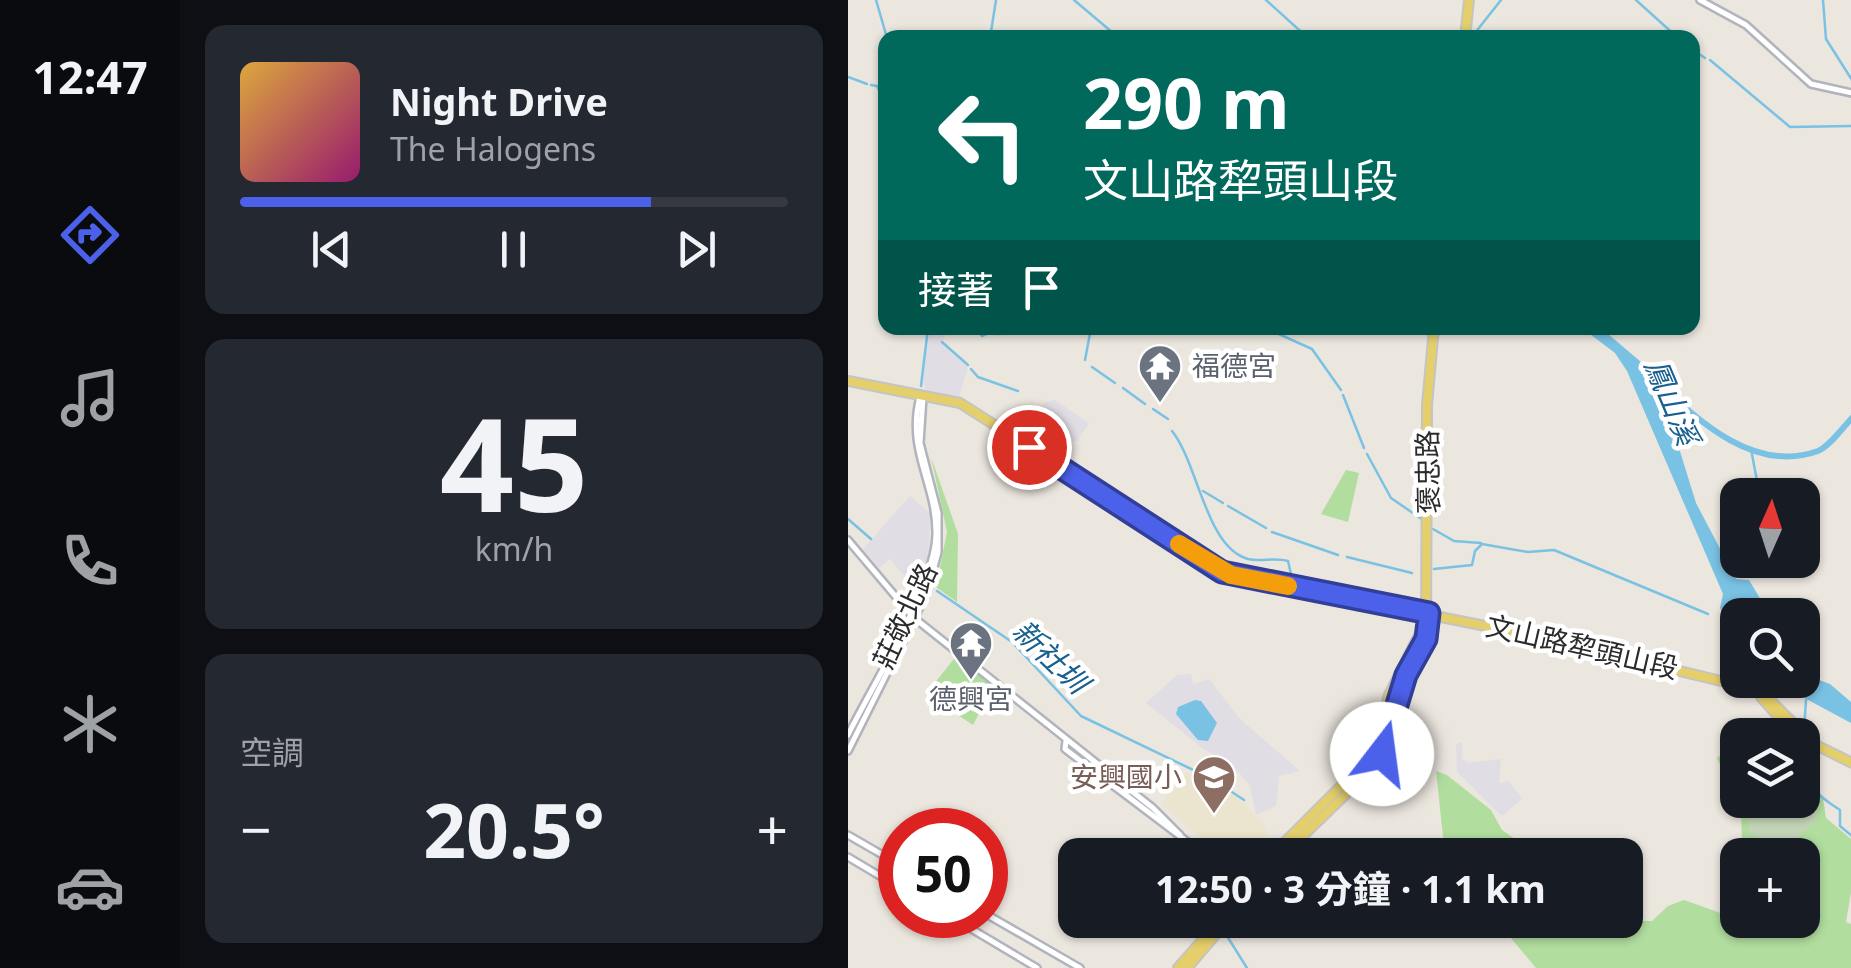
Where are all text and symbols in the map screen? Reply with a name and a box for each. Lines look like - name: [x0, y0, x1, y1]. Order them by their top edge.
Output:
- text: 12:47: [32, 46, 148, 107]
- text: 290 m: [1083, 54, 1290, 150]
- icon: left: [918, 70, 1048, 200]
- text: Night Drive: [390, 75, 608, 127]
- text: The Halogens: [390, 127, 596, 170]
- text: 文山路犂頭山段: [1083, 149, 1398, 210]
- icon: directions: [55, 200, 125, 270]
- icon: previous: [304, 222, 359, 277]
- icon: pause: [486, 222, 541, 277]
- icon: next: [669, 222, 724, 277]
- icon: arrive: [1014, 260, 1069, 315]
- text: 接著: [918, 263, 994, 315]
- temple icon: 福德宮: [1137, 343, 1183, 404]
- place label: 福德宮: [1192, 346, 1276, 384]
- water label: 鳳山溪: [1636, 352, 1710, 455]
- icon: music: [55, 363, 125, 433]
- text: 45: [440, 373, 588, 550]
- pin: [987, 405, 1072, 490]
- icon: arrive: [1002, 420, 1057, 475]
- street label: 褒忠路: [1407, 430, 1447, 514]
- north arrow: [1720, 478, 1820, 578]
- map controls: [1720, 478, 1820, 938]
- icon: phone: [55, 526, 125, 596]
- text: km/h: [475, 527, 553, 570]
- street label: 莊敬北路: [863, 557, 945, 674]
- button: search: [1720, 598, 1820, 698]
- street label: 文山路犂頭山段: [1482, 605, 1682, 687]
- water label: 新社圳: [1004, 610, 1101, 705]
- temple icon: 德興宮: [948, 620, 994, 681]
- place label: 德興宮: [929, 679, 1013, 717]
- icon: climate: [55, 689, 125, 759]
- position arrow: [1330, 702, 1434, 806]
- button: layers: [1720, 718, 1820, 818]
- text: 空調: [240, 730, 304, 773]
- school or university icon: 安興國小: [1191, 754, 1237, 815]
- place label: 安興國小: [1070, 757, 1182, 795]
- text: 20.5°: [423, 778, 605, 880]
- text: −: [240, 791, 271, 866]
- text: +: [757, 791, 788, 866]
- speed limit sign: 50: [878, 808, 1008, 938]
- button: +: [1720, 838, 1820, 938]
- icon: car: [55, 852, 125, 922]
- text: 12:50 · 3 分鐘 · 1.1 km: [1155, 862, 1546, 914]

